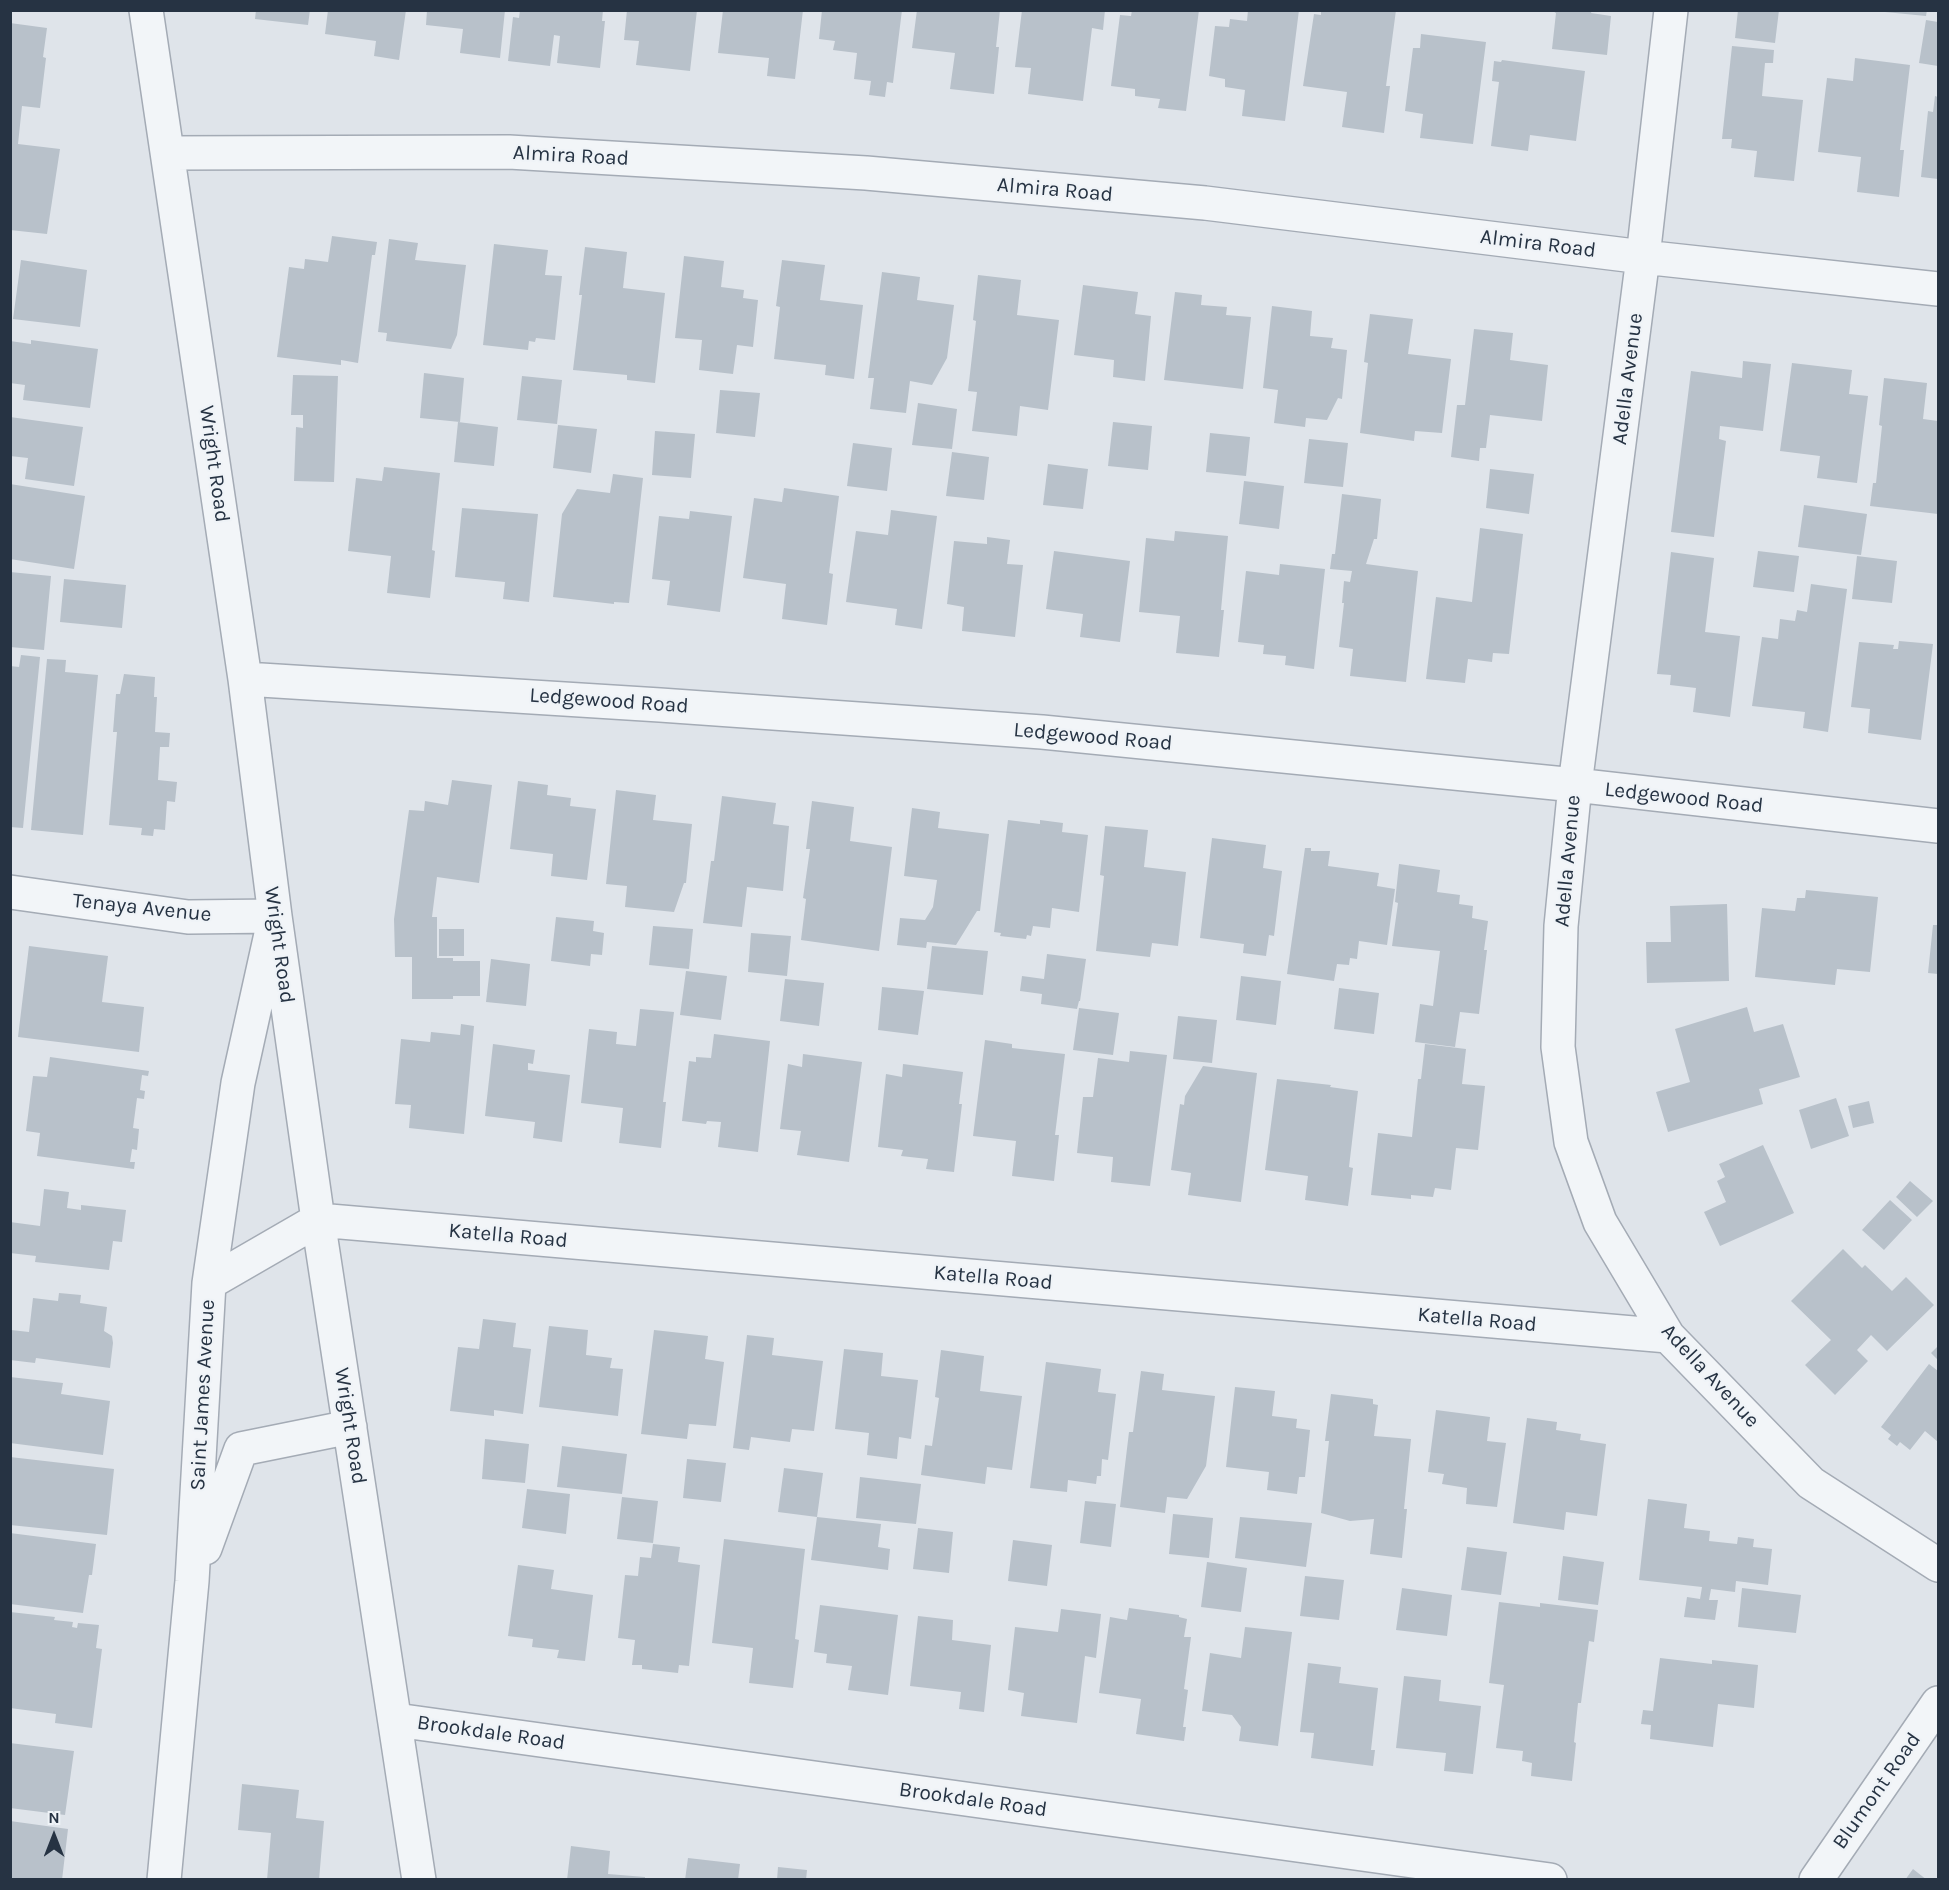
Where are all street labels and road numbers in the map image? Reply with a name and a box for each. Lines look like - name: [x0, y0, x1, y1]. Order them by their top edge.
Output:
- street label: Almira Road: [512, 140, 630, 172]
- street label: Almira Road: [996, 172, 1114, 208]
- street label: Almira Road: [1479, 224, 1597, 264]
- street label: Adella Avenue: [1607, 312, 1649, 446]
- street label: Wright Road: [193, 404, 235, 524]
- street label: Ledgewood Road: [529, 683, 689, 719]
- street label: Ledgewood Road: [1012, 717, 1174, 757]
- street label: Ledgewood Road: [1603, 777, 1765, 819]
- street label: Adella Avenue: [1550, 794, 1586, 928]
- street label: Wright Road: [258, 885, 300, 1005]
- street label: Tenaya Avenue: [71, 888, 213, 928]
- street label: Katella Road: [447, 1218, 569, 1254]
- street label: Katella Road: [932, 1260, 1054, 1296]
- street label: Saint James Avenue: [185, 1299, 221, 1491]
- street label: Katella Road: [1416, 1302, 1538, 1338]
- street label: Adella Avenue: [1656, 1319, 1764, 1433]
- street label: Wright Road: [328, 1366, 372, 1486]
- street label: Brookdale Road: [415, 1710, 567, 1756]
- street label: Blumont Road: [1827, 1728, 1927, 1854]
- street label: Brookdale Road: [897, 1777, 1049, 1823]

